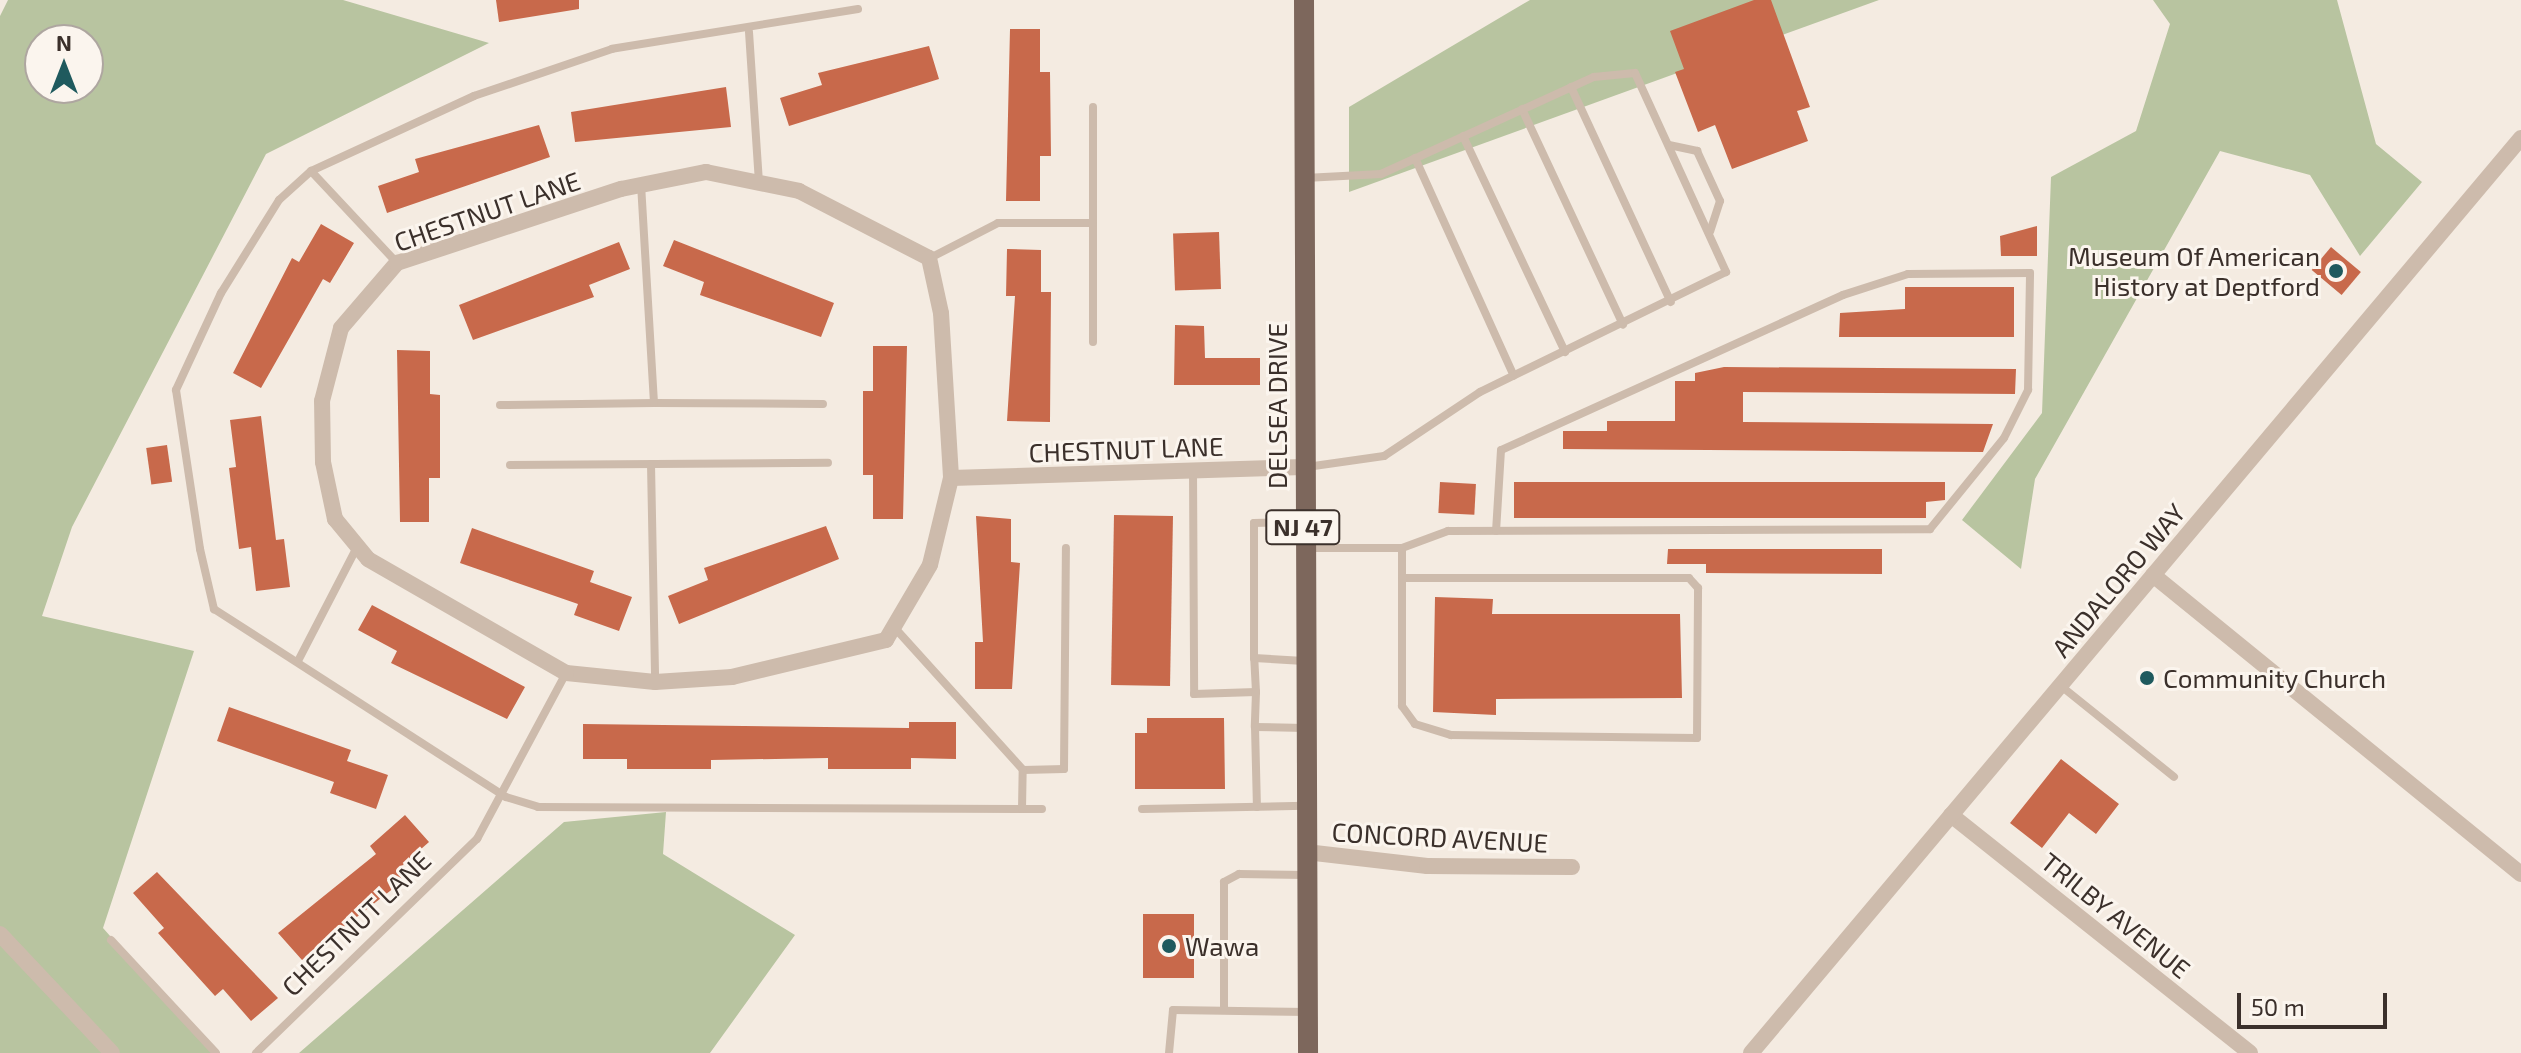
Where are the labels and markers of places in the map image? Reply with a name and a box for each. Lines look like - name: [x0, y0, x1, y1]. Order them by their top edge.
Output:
- place label: Museum Of American History at Deptford: [2067, 240, 2320, 302]
- marker: Museum Of American History at Deptford: [2327, 262, 2345, 280]
- place label: Community Church: [2163, 662, 2387, 694]
- marker: Community Church: [2138, 669, 2156, 687]
- place label: Wawa: [1185, 930, 1259, 962]
- marker: Wawa: [1160, 937, 1178, 955]

